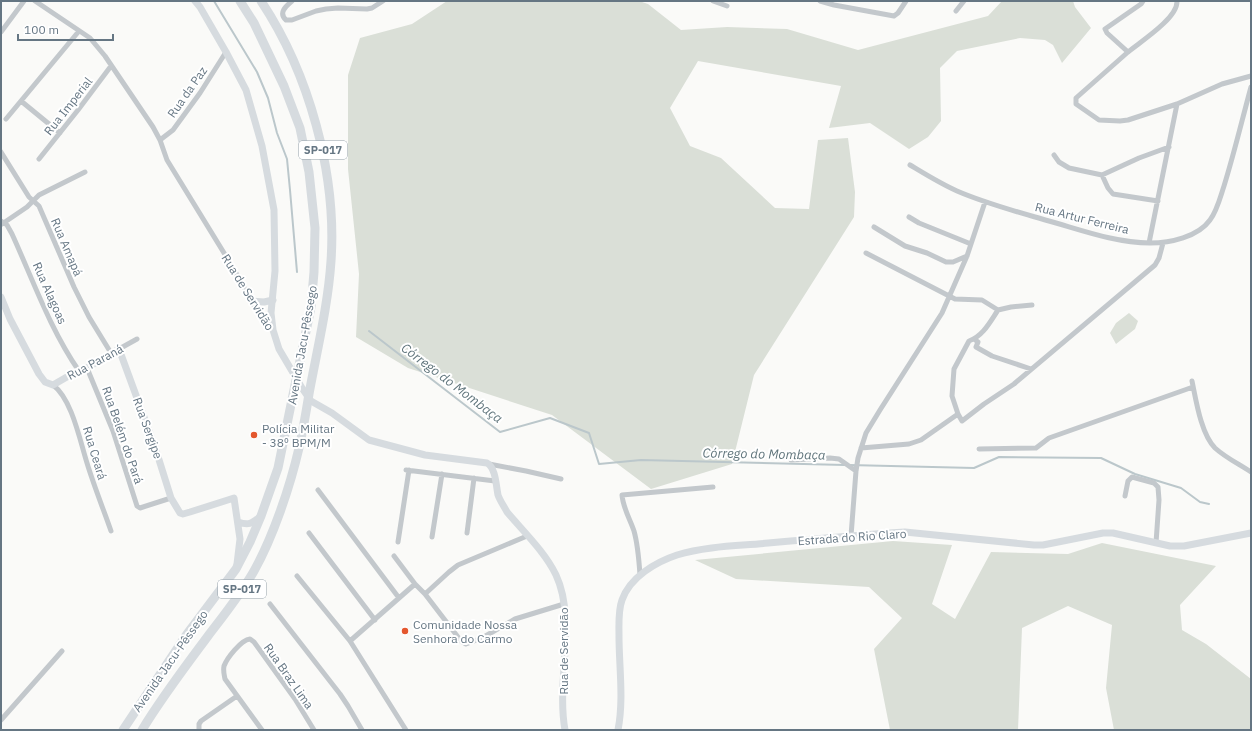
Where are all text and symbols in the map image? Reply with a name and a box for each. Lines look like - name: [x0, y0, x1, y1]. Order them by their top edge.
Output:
- scale bar: [18, 16, 113, 42]
- text: 100 m: [24, 22, 59, 37]
- street label: Rua da Paz: [164, 63, 210, 120]
- street label: Rua Imperial: [41, 74, 95, 138]
- road number: SP-017: [299, 141, 347, 159]
- street label: Rua Artur Ferreira: [1033, 199, 1131, 237]
- street label: Rua Amapá: [48, 216, 86, 279]
- street label: Rua de Servidão: [219, 251, 278, 333]
- street label: Rua Alagoas: [30, 260, 70, 326]
- street label: Avenida Jacu-Pêssego: [284, 284, 320, 406]
- water label: Córrego do Mombaça: [398, 339, 506, 427]
- street label: Rua Paraná: [64, 341, 126, 383]
- street label: Rua Belém do Pará: [99, 384, 147, 486]
- street label: Rua Sergipe: [130, 395, 166, 461]
- place label: Polícia Militar - 38º BPM/M: [262, 421, 335, 450]
- street label: Rua Ceará: [80, 425, 110, 482]
- marker: Polícia Militar - 38º BPM/M: [249, 430, 259, 440]
- water label: Córrego do Mombaça: [702, 444, 826, 464]
- street label: Estrada do Rio Claro: [797, 526, 907, 548]
- road number: SP-017: [218, 580, 266, 598]
- street label: Avenida Jacu-Pêssego: [129, 607, 211, 715]
- street label: Rua de Servidão: [556, 607, 571, 695]
- place label: Comunidade Nossa Senhora do Carmo: [413, 617, 518, 646]
- marker: Comunidade Nossa Senhora do Carmo: [400, 626, 410, 636]
- street label: Rua Braz Lima: [261, 640, 317, 712]

